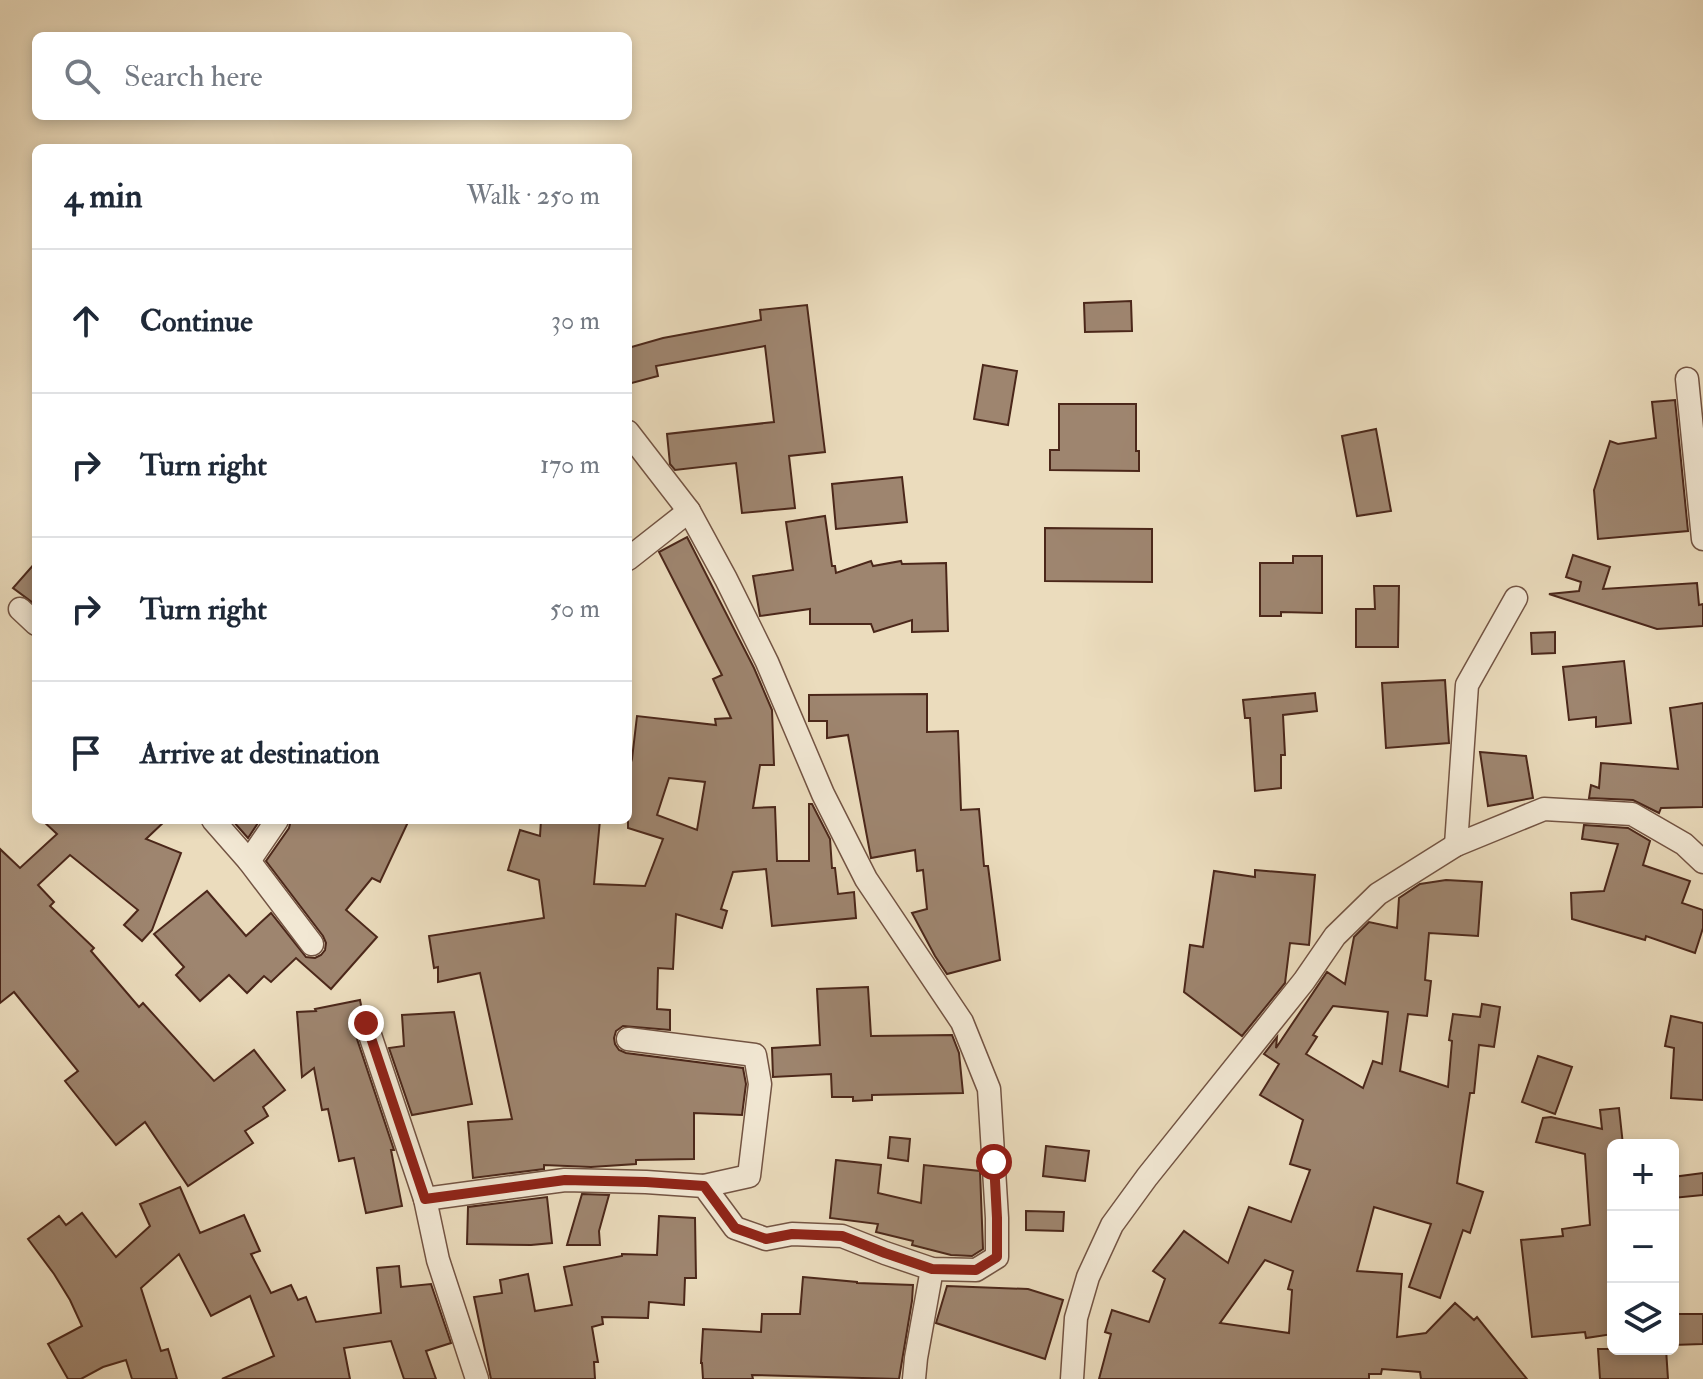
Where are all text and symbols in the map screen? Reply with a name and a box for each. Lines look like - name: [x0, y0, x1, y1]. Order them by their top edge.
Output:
- search box: [32, 32, 632, 120]
- icon: search: [60, 54, 104, 98]
- text: Search here: [124, 58, 263, 95]
- text: 4 min: [64, 175, 142, 218]
- text: Walk · 250 m: [467, 180, 600, 212]
- icon: ahead: [64, 299, 108, 343]
- text: Continue: [140, 303, 253, 340]
- text: 30 m: [551, 305, 600, 337]
- icon: right: [64, 443, 108, 487]
- text: Turn right: [140, 447, 267, 484]
- text: 170 m: [540, 449, 600, 481]
- icon: right: [64, 587, 108, 631]
- text: Turn right: [140, 591, 267, 628]
- text: 50 m: [550, 593, 600, 625]
- icon: arrive: [64, 731, 108, 775]
- text: Arrive at destination: [140, 735, 380, 772]
- route end: [348, 1005, 384, 1041]
- map controls: [1607, 1139, 1679, 1355]
- button: +: [1607, 1139, 1679, 1211]
- route start: [976, 1144, 1012, 1180]
- button: −: [1607, 1211, 1679, 1283]
- button: layers: [1607, 1283, 1679, 1355]

